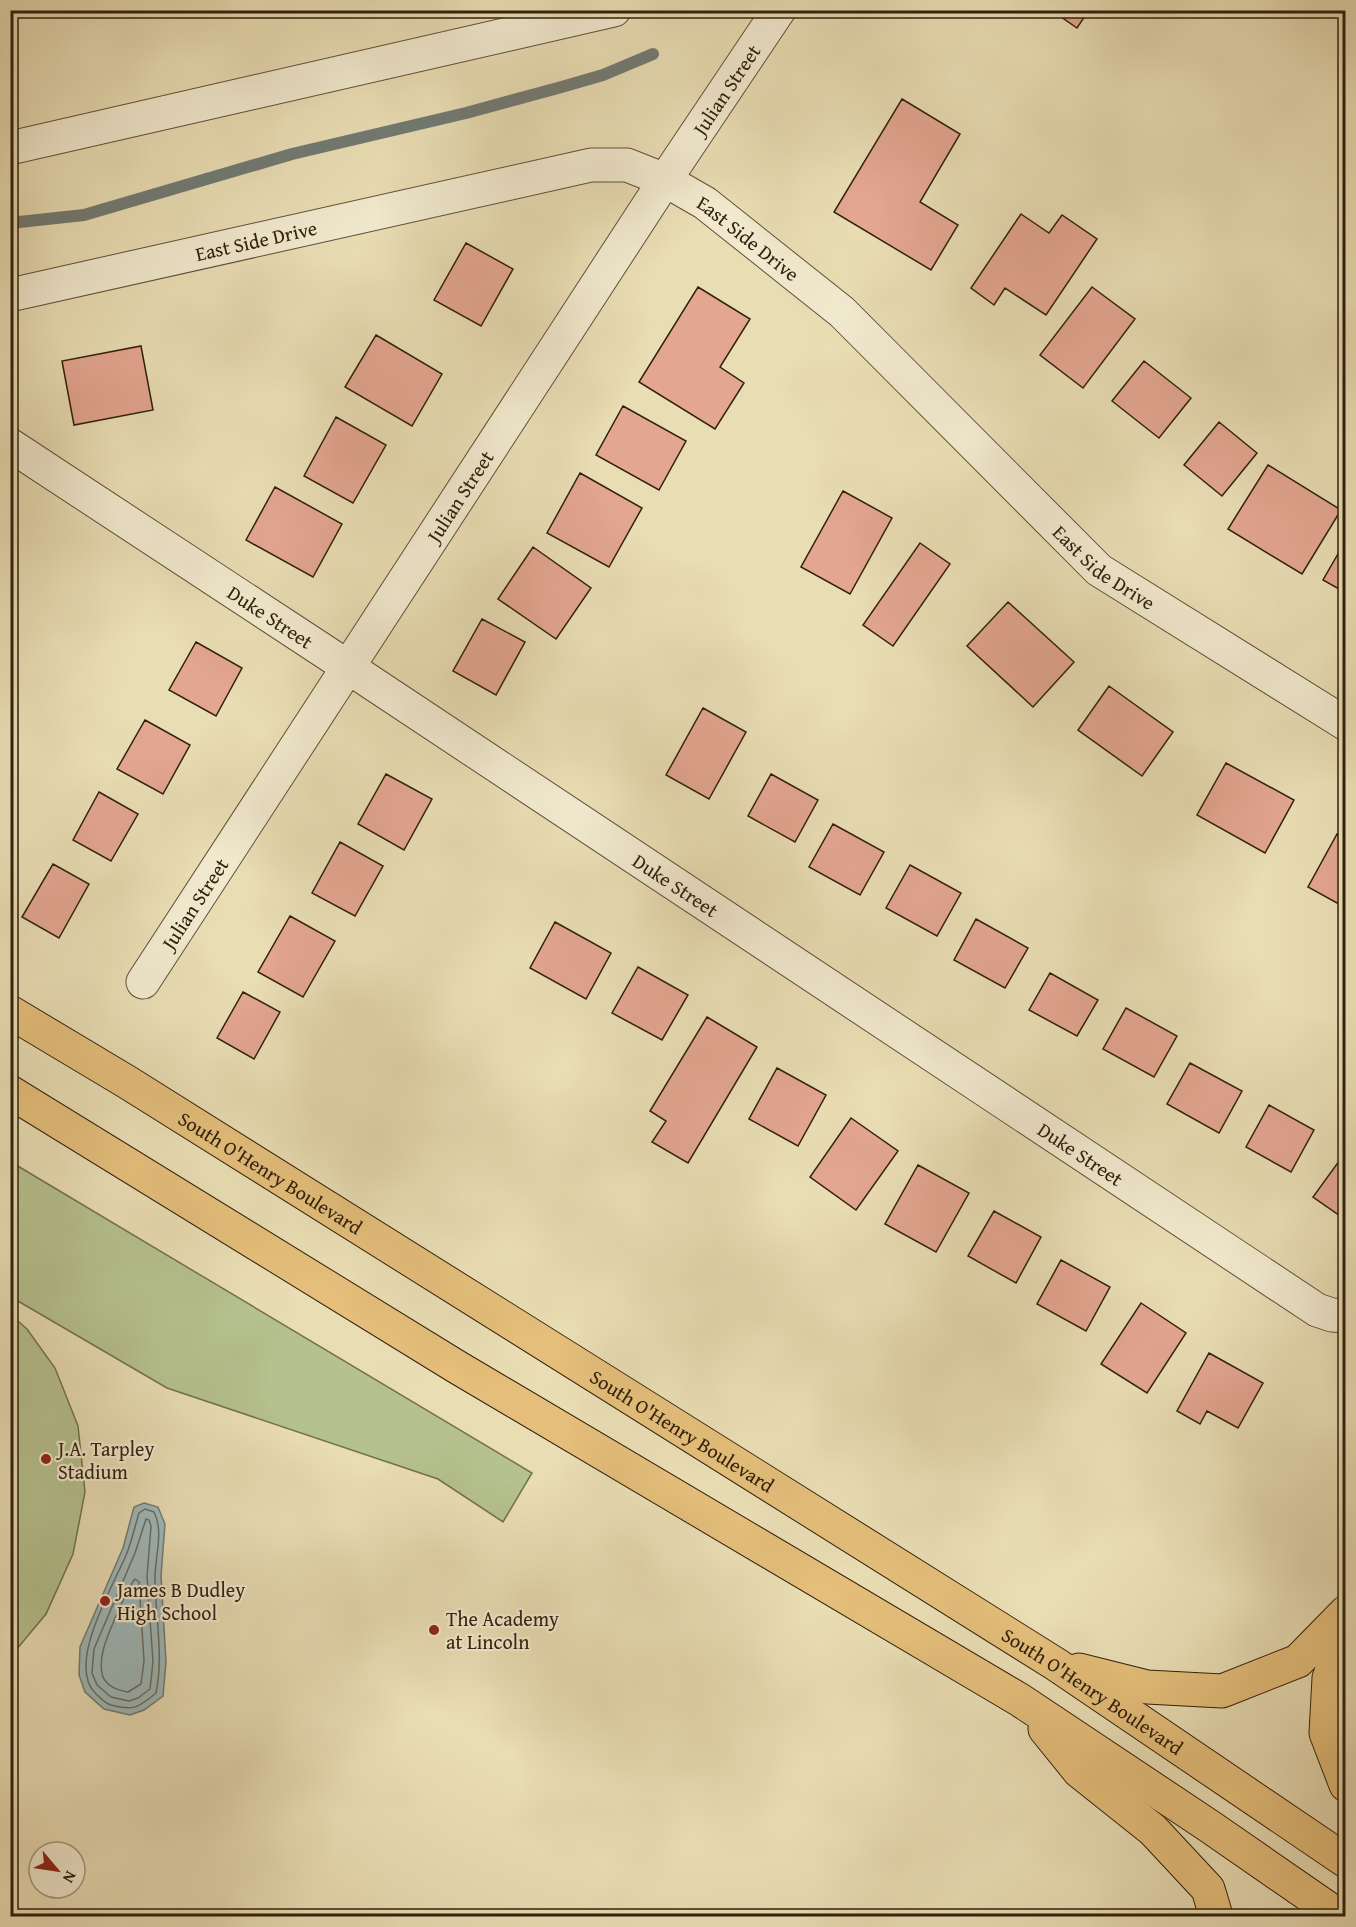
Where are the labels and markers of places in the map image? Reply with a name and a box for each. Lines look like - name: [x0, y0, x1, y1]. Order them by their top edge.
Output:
- place label: J.A. Tarpley Stadium: [55, 1434, 154, 1486]
- marker: J.A. Tarpley Stadium: [39, 1452, 53, 1466]
- place label: James B Dudley High School: [114, 1575, 245, 1627]
- marker: James B Dudley High School: [98, 1594, 112, 1608]
- place label: The Academy at Lincoln: [446, 1604, 559, 1656]
- marker: The Academy at Lincoln: [427, 1623, 441, 1637]

